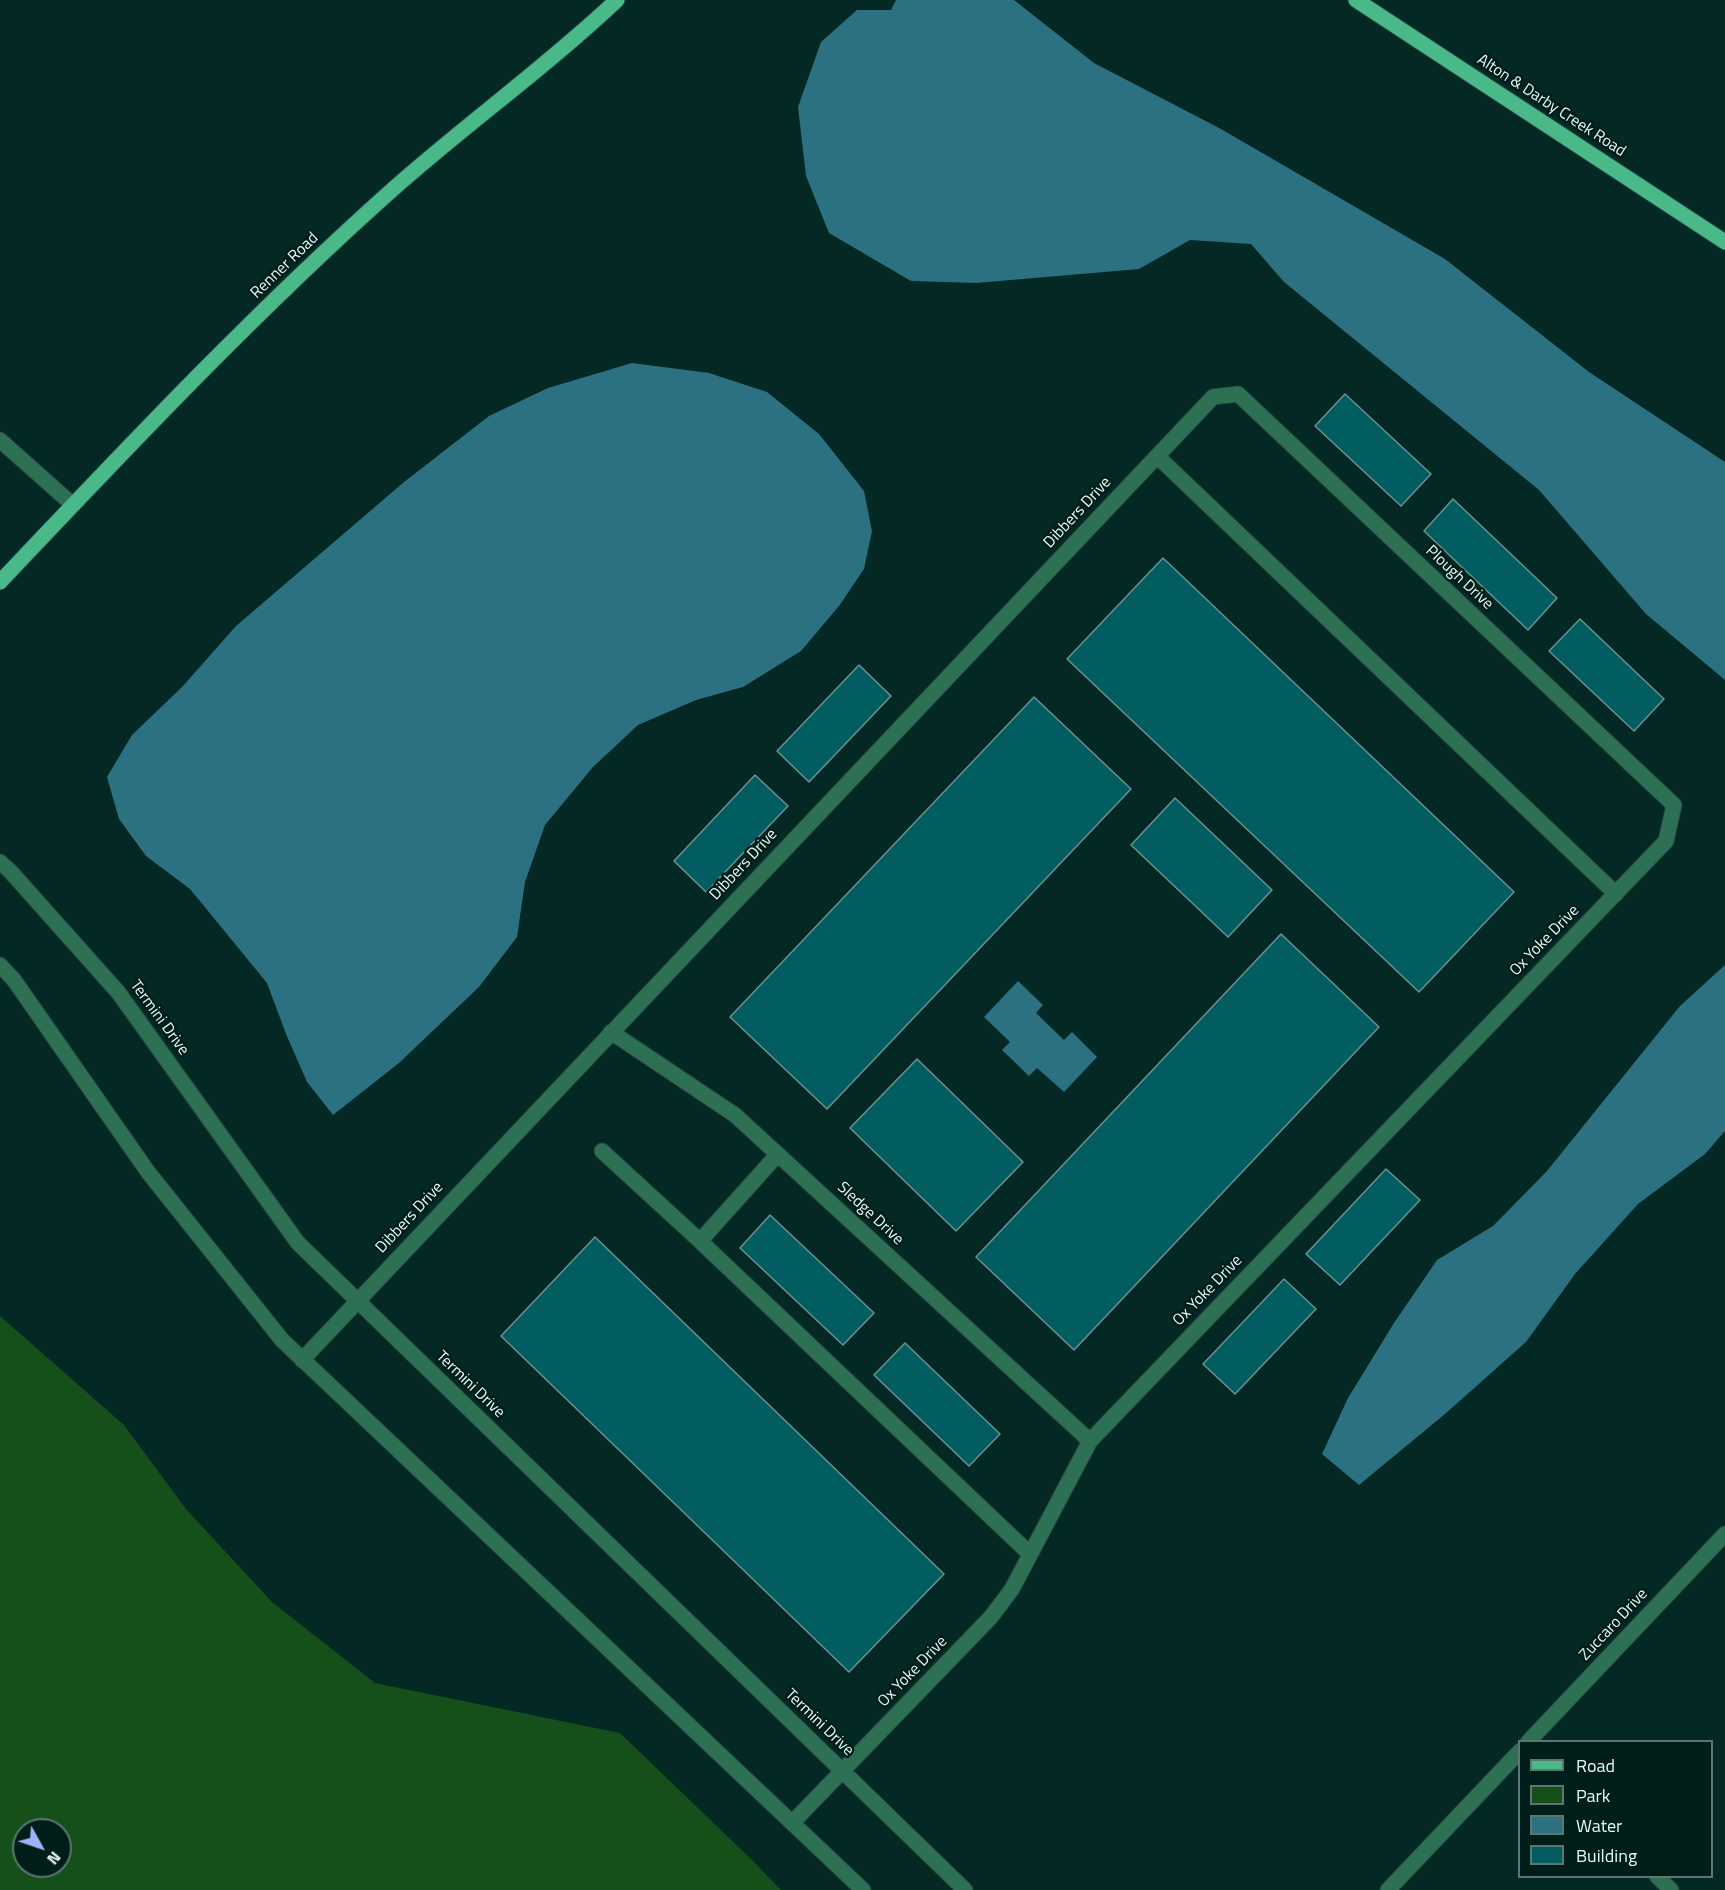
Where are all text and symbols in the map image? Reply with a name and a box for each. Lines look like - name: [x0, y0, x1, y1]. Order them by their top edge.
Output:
- street label: Alton & Darby Creek Road: [1473, 51, 1629, 161]
- street label: Renner Road: [247, 229, 323, 303]
- street label: Dibbers Drive: [1040, 473, 1116, 553]
- street label: Plough Drive: [1421, 542, 1497, 614]
- street label: Dibbers Drive: [706, 825, 782, 905]
- street label: Ox Yoke Drive: [1506, 901, 1584, 981]
- street label: Termini Drive: [125, 977, 193, 1059]
- street label: Dibbers Drive: [372, 1178, 448, 1258]
- street label: Sledge Drive: [833, 1178, 907, 1250]
- street label: Ox Yoke Drive: [1169, 1251, 1247, 1331]
- street label: Termini Drive: [432, 1348, 508, 1422]
- street label: Zuccaro Drive: [1576, 1585, 1652, 1665]
- street label: Ox Yoke Drive: [874, 1632, 952, 1712]
- street label: Termini Drive: [781, 1686, 857, 1760]
- legend: [1518, 1740, 1713, 1878]
- text: Road: [1576, 1752, 1615, 1779]
- text: Park: [1576, 1782, 1610, 1809]
- text: Water: [1576, 1812, 1622, 1839]
- north arrow: [12, 1818, 72, 1878]
- text: Building: [1576, 1842, 1637, 1869]
- text: N: [41, 1846, 67, 1870]

